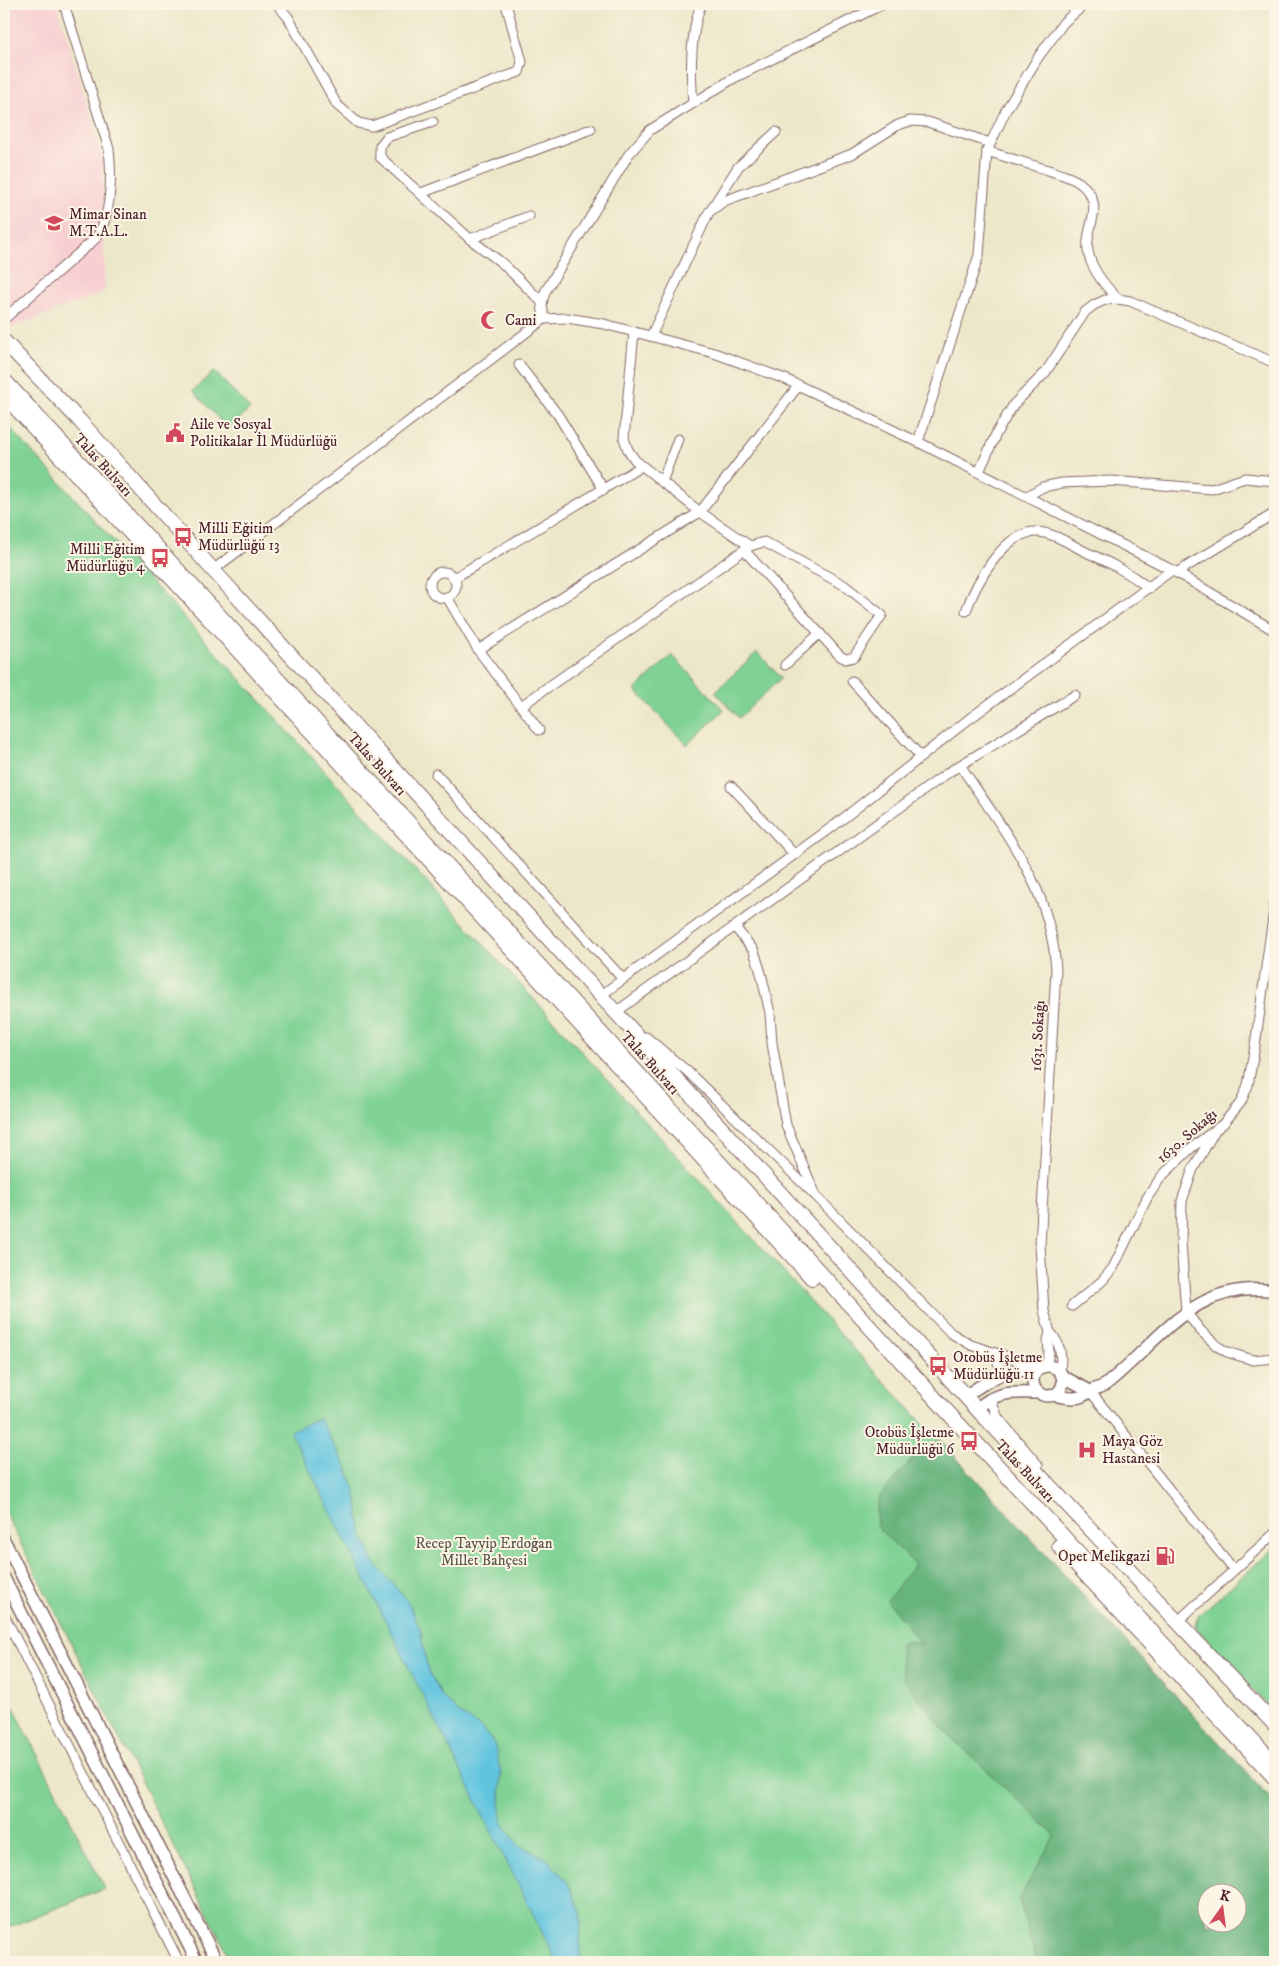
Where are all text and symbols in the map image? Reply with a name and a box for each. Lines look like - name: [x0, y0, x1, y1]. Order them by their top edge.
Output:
- place label: Mimar Sinan M.T.A.L.: [69, 205, 147, 241]
- school or university icon: Mimar Sinan M.T.A.L.: [43, 212, 65, 234]
- mosque icon: Cami: [479, 309, 501, 331]
- place label: Cami: [505, 311, 537, 330]
- place label: Aile ve Sosyal Politikalar İl Müdürlüğü: [190, 415, 337, 451]
- public building icon: Aile ve Sosyal Politikalar İl Müdürlüğü: [164, 422, 186, 444]
- street label: Talas Bulvarı: [69, 429, 137, 501]
- place label: Milli Eğitim Müdürlüğü 13: [198, 519, 280, 555]
- bus stop icon: Milli Eğitim Müdürlüğü 13: [172, 526, 194, 548]
- place label: Milli Eğitim Müdürlüğü 4: [66, 540, 145, 576]
- bus stop icon: Milli Eğitim Müdürlüğü 4: [149, 547, 171, 569]
- street label: Talas Bulvarı: [343, 728, 411, 800]
- street label: 1631. Sokağı: [1027, 1000, 1049, 1072]
- street label: Talas Bulvarı: [616, 1027, 684, 1099]
- street label: 1630. Sokağı: [1153, 1105, 1221, 1167]
- place label: Otobüs İşletme Müdürlüğü 11: [953, 1348, 1042, 1384]
- bus stop icon: Otobüs İşletme Müdürlüğü 11: [927, 1355, 949, 1377]
- place label: Otobüs İşletme Müdürlüğü 6: [865, 1423, 955, 1459]
- bus stop icon: Otobüs İşletme Müdürlüğü 6: [958, 1430, 980, 1452]
- place label: Maya Göz Hastanesi: [1102, 1432, 1163, 1468]
- street label: Talas Bulvarı: [991, 1436, 1059, 1506]
- hospital icon: Maya Göz Hastanesi: [1076, 1439, 1098, 1461]
- park label: Recep Tayyip Erdoğan Millet Bahçesi: [415, 1534, 553, 1570]
- fuel station icon: Opet Melikgazi: [1154, 1545, 1176, 1567]
- place label: Opet Melikgazi: [1058, 1547, 1150, 1566]
- north arrow: [1196, 1884, 1246, 1934]
- text: K: [1218, 1886, 1233, 1907]

